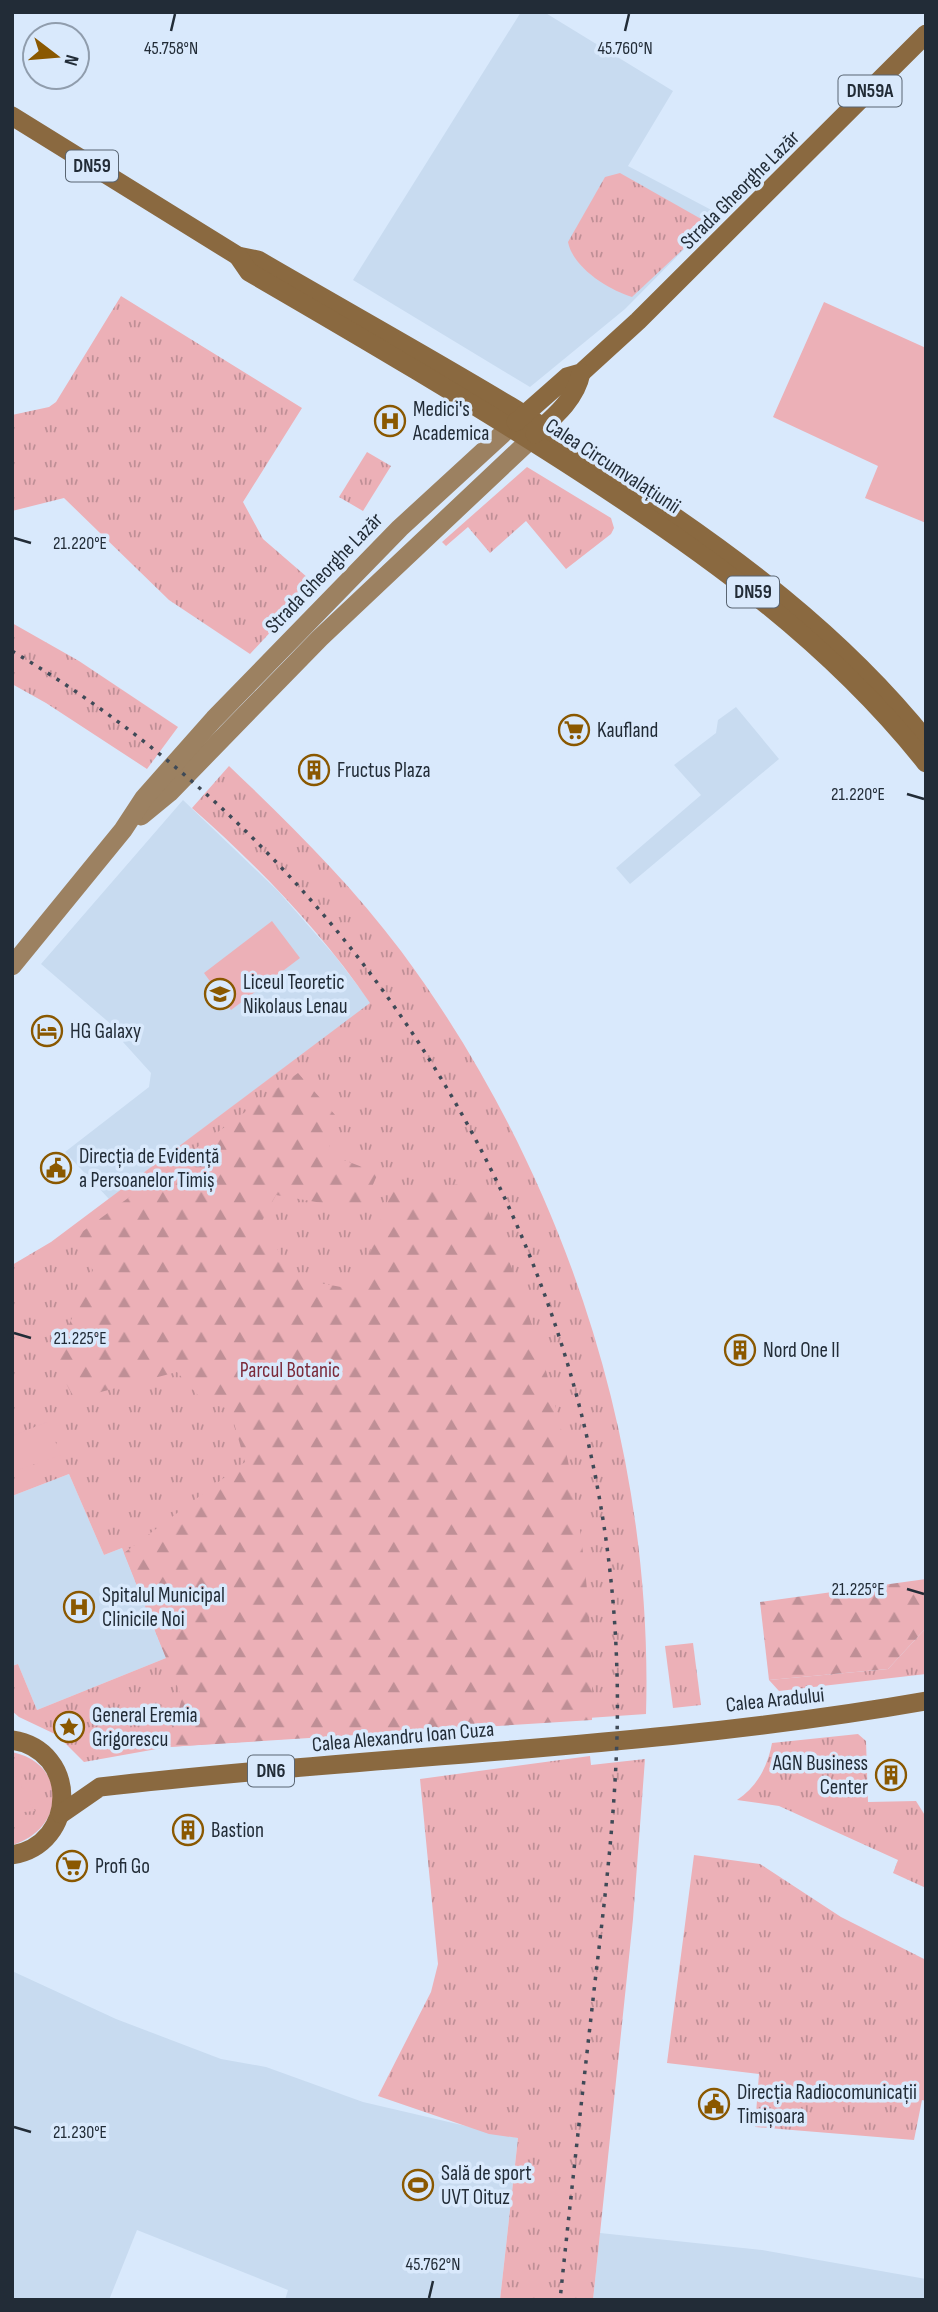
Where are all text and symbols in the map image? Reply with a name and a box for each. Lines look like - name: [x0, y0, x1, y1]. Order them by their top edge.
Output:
- north arrow: [21, 21, 91, 91]
- text: 45.758°N: [144, 38, 198, 59]
- text: 45.760°N: [597, 38, 653, 59]
- text: N: [58, 52, 83, 68]
- road number: DN59A: [838, 76, 902, 106]
- street label: Strada Gheorghe Lazăr: [675, 125, 805, 255]
- road number: DN59: [66, 150, 118, 182]
- place label: Medici's Academica: [412, 397, 489, 446]
- hospital icon: Medici's Academica: [373, 404, 407, 438]
- street label: Calea Circumvalațiunii: [541, 413, 685, 519]
- street label: Strada Gheorghe Lazăr: [260, 507, 388, 639]
- text: 21.220°E: [53, 533, 107, 554]
- road number: DN59: [727, 576, 779, 608]
- supermarket icon: Kaufland: [557, 713, 591, 747]
- place label: Kaufland: [597, 718, 658, 743]
- building icon: Fructus Plaza: [297, 753, 331, 787]
- place label: Fructus Plaza: [337, 758, 431, 783]
- text: 21.220°E: [831, 784, 885, 805]
- place label: Liceul Teoretic Nikolaus Lenau: [243, 970, 348, 1019]
- school or university icon: Liceul Teoretic Nikolaus Lenau: [203, 977, 237, 1011]
- hotel icon: HG Galaxy: [30, 1014, 64, 1048]
- place label: HG Galaxy: [70, 1019, 141, 1044]
- place label: Direcția de Evidență a Persoanelor Timiș: [79, 1144, 219, 1193]
- public building icon: Direcția de Evidență a Persoanelor Timiș: [39, 1151, 73, 1185]
- text: 21.225°E: [53, 1328, 107, 1349]
- building icon: Nord One II: [723, 1333, 757, 1367]
- place label: Nord One II: [763, 1338, 840, 1363]
- park label: Parcul Botanic: [240, 1358, 340, 1383]
- text: 21.225°E: [831, 1579, 885, 1600]
- place label: Spitalul Municipal Clinicile Noi: [102, 1583, 225, 1632]
- hospital icon: Spitalul Municipal Clinicile Noi: [62, 1590, 96, 1624]
- street label: Calea Aradului: [724, 1682, 826, 1718]
- place label: General Eremia Grigorescu: [92, 1703, 198, 1752]
- place icon: General Eremia Grigorescu: [52, 1710, 86, 1744]
- street label: Calea Alexandru Ioan Cuza: [311, 1717, 495, 1757]
- place label: AGN Business Center: [772, 1751, 868, 1800]
- road number: DN6: [248, 1756, 294, 1786]
- building icon: AGN Business Center: [874, 1758, 908, 1792]
- building icon: Bastion: [171, 1813, 205, 1847]
- place label: Bastion: [211, 1818, 264, 1843]
- supermarket icon: Profi Go: [55, 1849, 89, 1883]
- place label: Profi Go: [95, 1854, 150, 1879]
- place label: Direcția Radiocomunicații Timișoara: [737, 2080, 917, 2129]
- public building icon: Direcția Radiocomunicații Timișoara: [697, 2087, 731, 2121]
- text: 21.230°E: [53, 2122, 107, 2143]
- place label: Sală de sport UVT Oituz: [441, 2161, 532, 2210]
- sports icon: Sală de sport UVT Oituz: [401, 2168, 435, 2202]
- text: 45.762°N: [406, 2254, 460, 2275]

